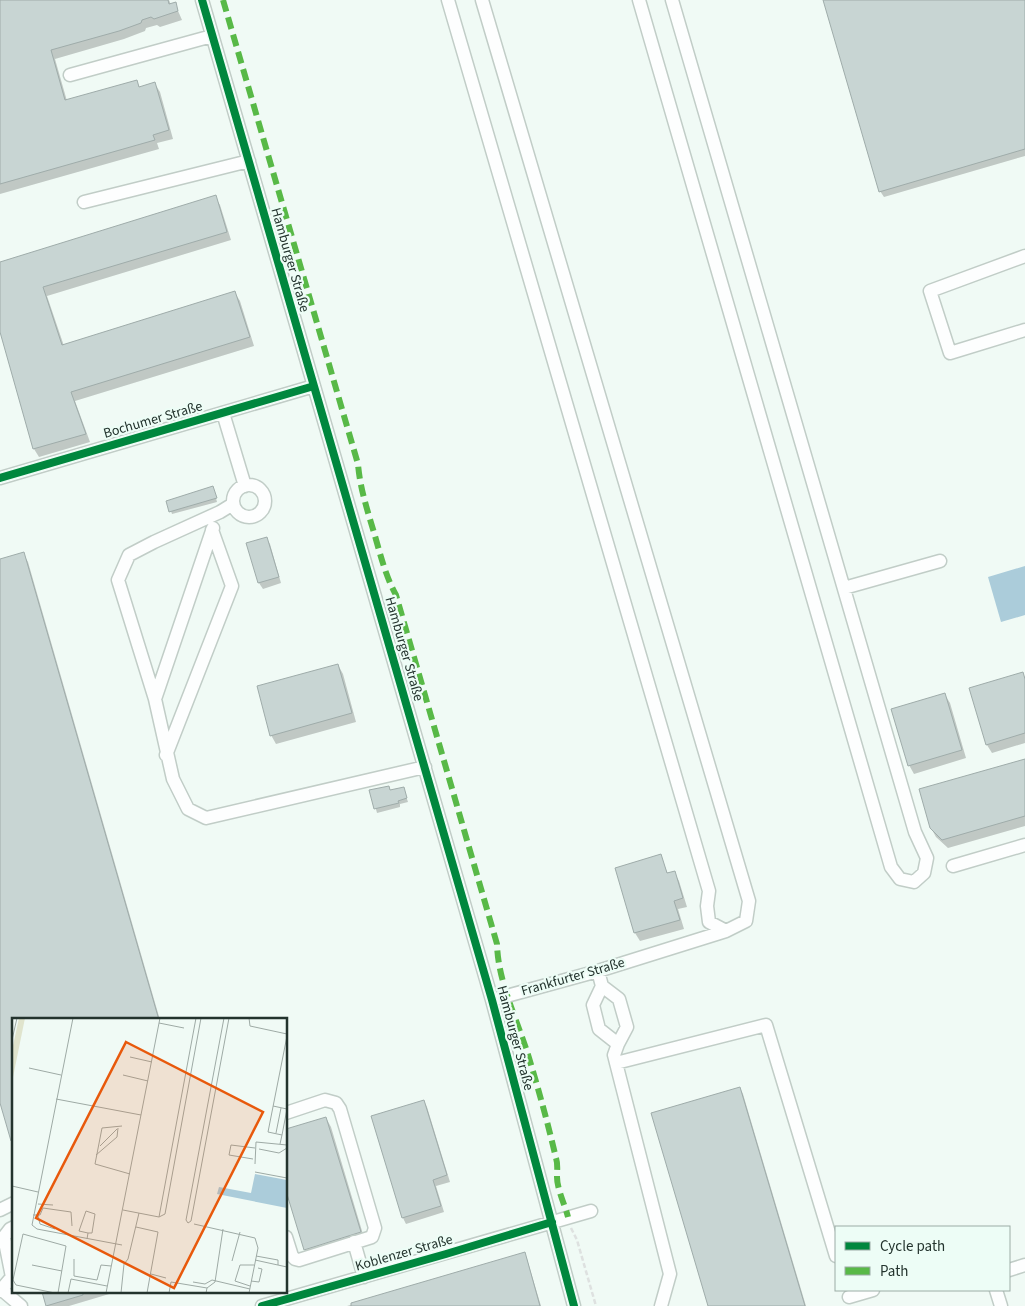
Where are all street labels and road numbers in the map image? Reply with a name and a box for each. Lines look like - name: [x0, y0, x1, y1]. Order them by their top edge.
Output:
- street label: Hamburger Straße: [266, 205, 314, 315]
- street label: Bochumer Straße: [101, 396, 205, 444]
- street label: Hamburger Straße: [380, 594, 428, 704]
- street label: Frankfurter Straße: [519, 953, 627, 1001]
- street label: Hamburger Straße: [491, 983, 539, 1093]
- street label: Koblenzer Straße: [353, 1230, 455, 1276]

